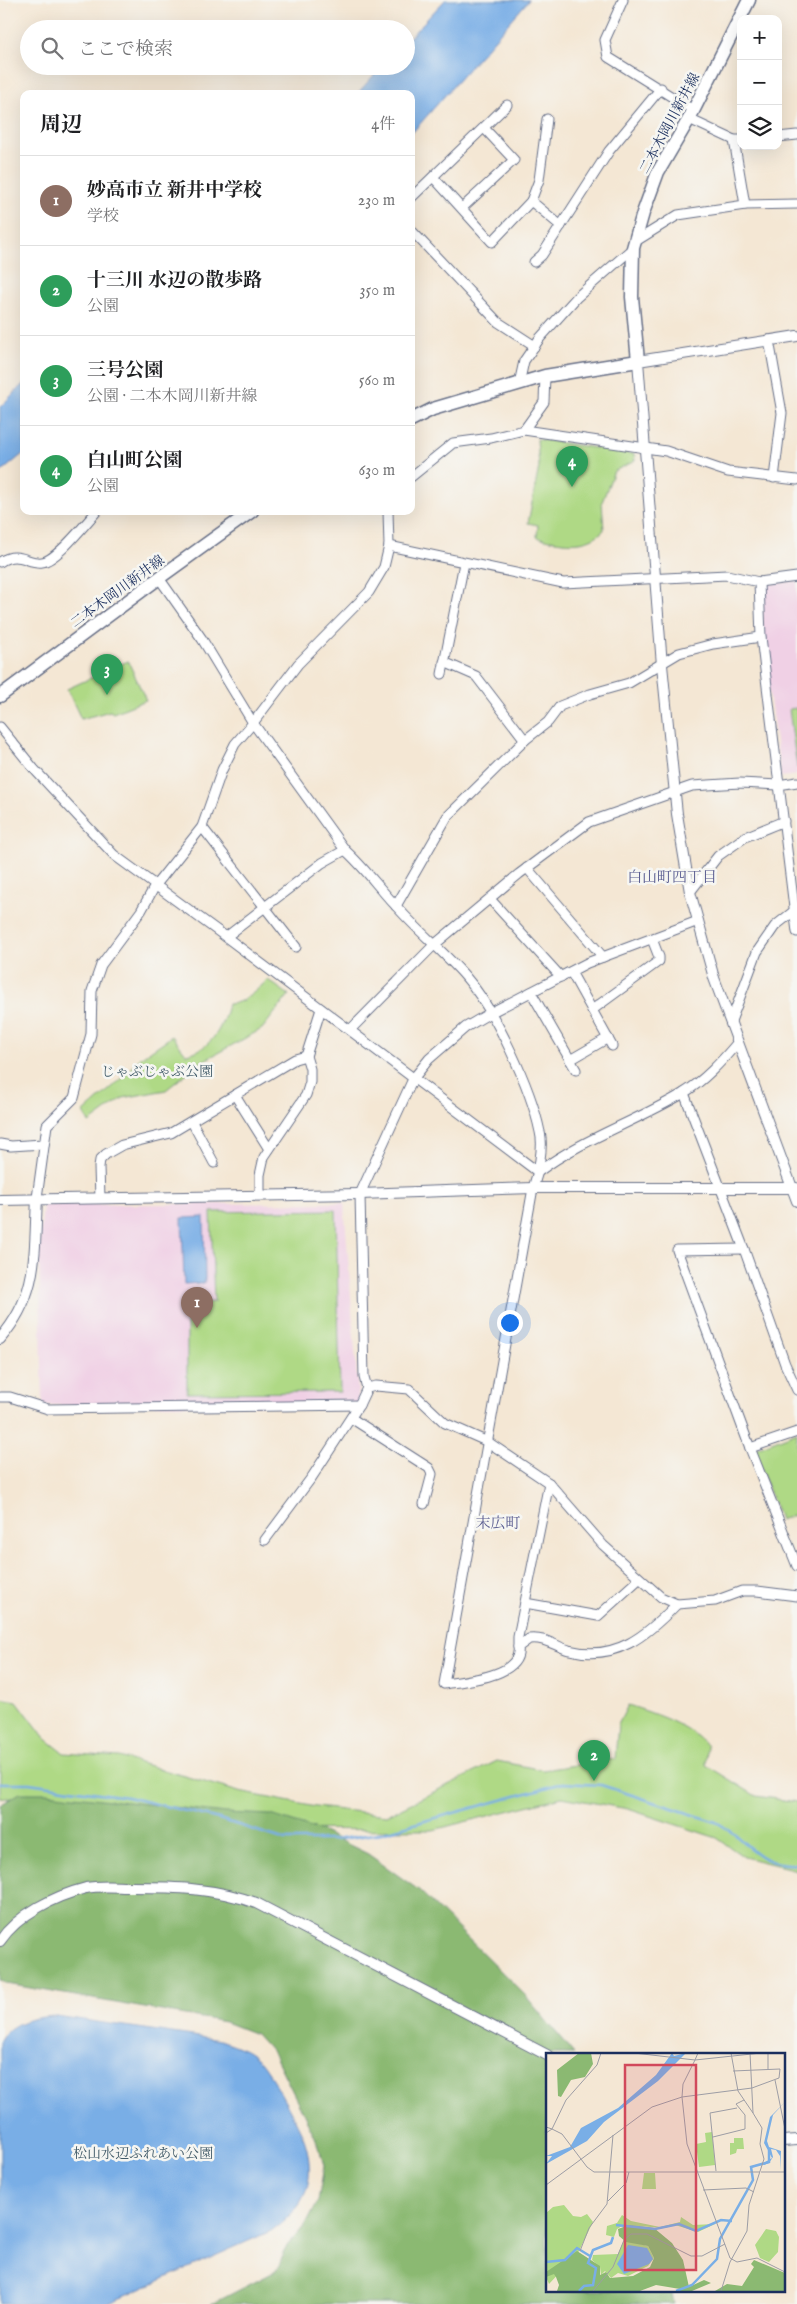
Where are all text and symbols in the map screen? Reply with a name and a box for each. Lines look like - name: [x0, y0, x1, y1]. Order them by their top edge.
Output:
- map controls: [737, 15, 782, 150]
- button: +: [737, 15, 782, 60]
- search box: [20, 20, 415, 75]
- icon: search: [38, 34, 66, 62]
- text: ここで検索: [78, 38, 173, 62]
- button: −: [737, 60, 782, 105]
- street label: 二本木岡川新井線: [636, 70, 704, 177]
- button: layers: [737, 105, 782, 150]
- text: 周辺: [40, 112, 82, 139]
- text: 4件: [371, 115, 395, 135]
- text: 妙高市立 新井中学校: [87, 179, 262, 203]
- text: 1: [53, 191, 59, 211]
- text: 230 m: [358, 191, 395, 211]
- text: 学校: [87, 207, 119, 227]
- text: 十三川 水辺の散歩路: [87, 269, 262, 293]
- text: 2: [52, 281, 60, 301]
- text: 350 m: [360, 281, 395, 301]
- text: 公園: [87, 297, 119, 317]
- text: 三号公園: [87, 359, 163, 383]
- text: 3: [53, 371, 59, 391]
- text: 560 m: [359, 371, 395, 391]
- text: 公園 · 二本木岡川新井線: [87, 387, 258, 407]
- pin: 4: [556, 446, 588, 487]
- text: 白山町公園: [87, 449, 182, 473]
- text: 4: [52, 461, 60, 481]
- text: 630 m: [359, 461, 395, 481]
- text: 公園: [87, 477, 119, 497]
- street label: 二本木岡川新井線: [67, 552, 168, 632]
- pin: 3: [91, 654, 123, 695]
- district label: 白山町四丁目: [627, 868, 717, 887]
- park label: じゃぶじゃぶ公園: [101, 1063, 213, 1081]
- pin: 1: [181, 1287, 213, 1328]
- your location: [497, 1310, 523, 1336]
- district label: 末広町: [475, 1514, 521, 1533]
- pin: 2: [578, 1740, 610, 1781]
- inset map: [546, 2053, 784, 2292]
- park label: 松山水辺ふれあい公園: [73, 2145, 213, 2163]

